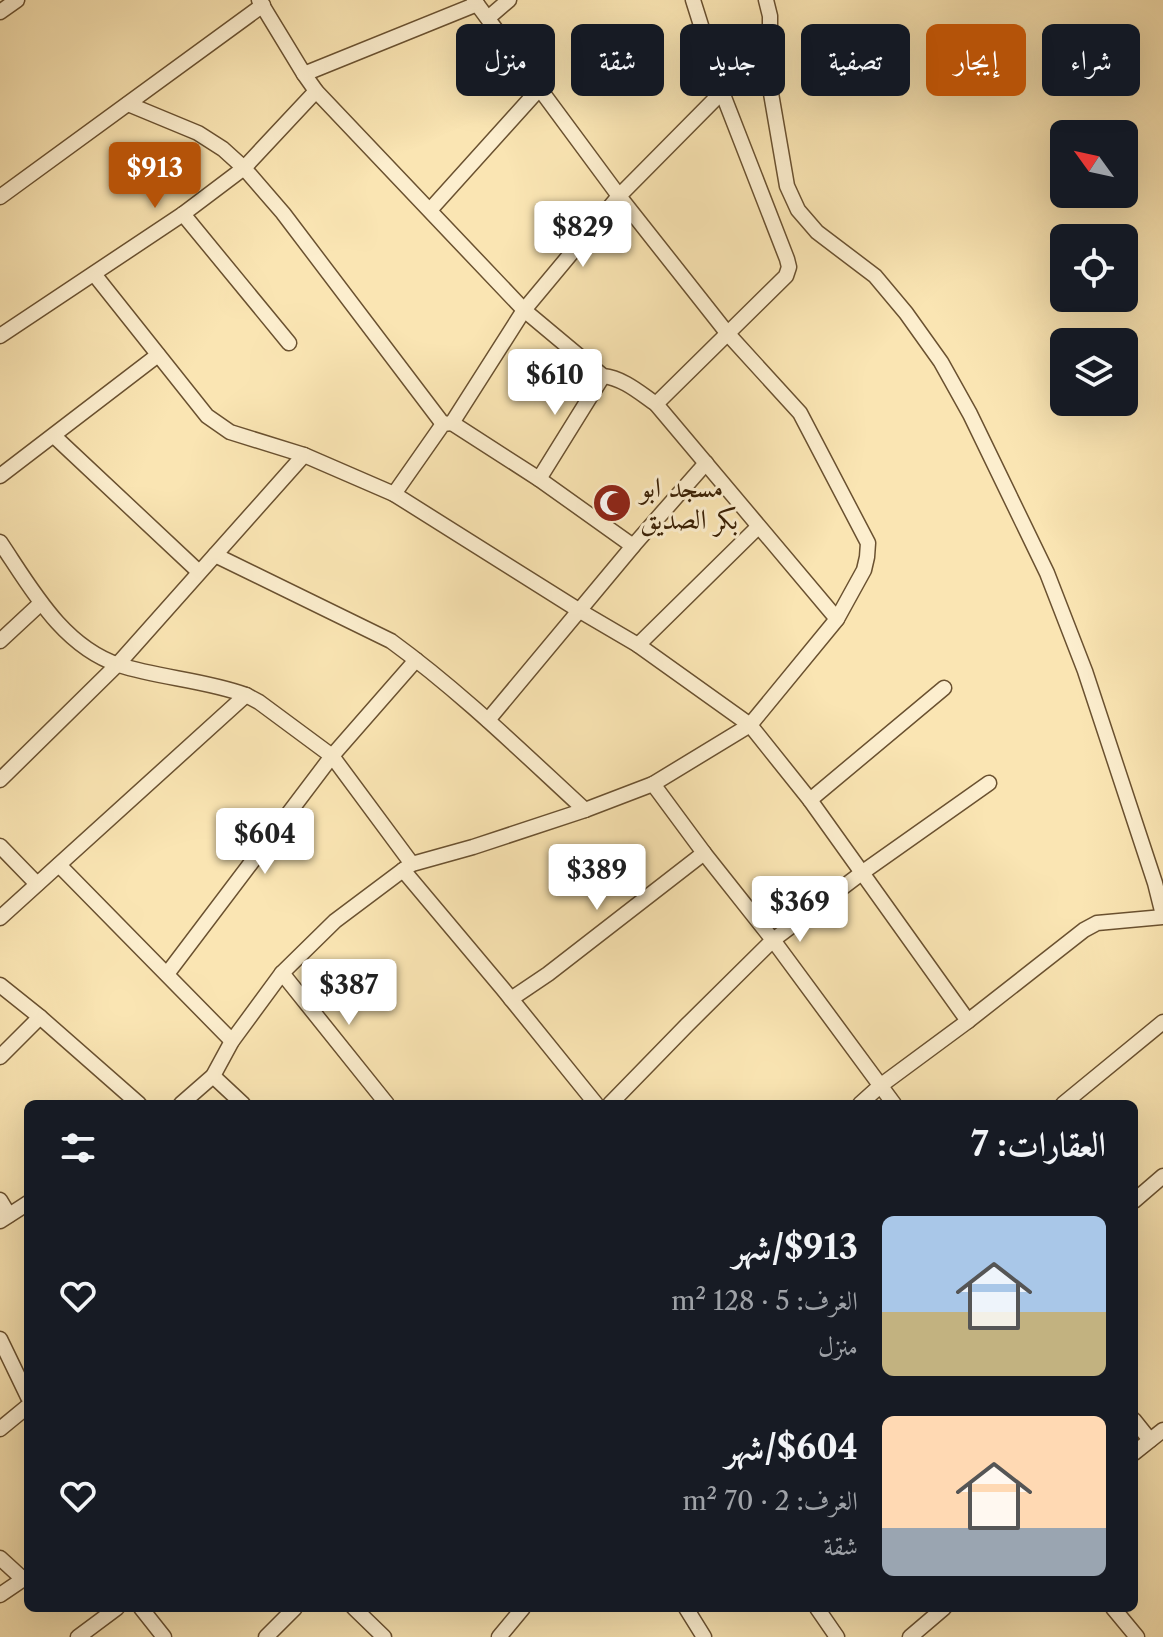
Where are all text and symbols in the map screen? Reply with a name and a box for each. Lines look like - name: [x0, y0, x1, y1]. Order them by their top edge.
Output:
- chip: منزل: [456, 24, 555, 96]
- chip: شقة: [571, 24, 664, 96]
- chip: جديد: [680, 24, 785, 96]
- chip: تصفية: [801, 24, 910, 96]
- chip: إيجار: [926, 24, 1026, 96]
- chip: شراء: [1042, 24, 1140, 96]
- north arrow: [1050, 120, 1138, 208]
- map controls: [1050, 120, 1138, 416]
- pin: $913: [108, 142, 202, 210]
- text: $913: [127, 152, 183, 184]
- pin: $829: [536, 201, 630, 269]
- text: $829: [552, 211, 614, 243]
- button: locate: [1050, 224, 1138, 312]
- button: layers: [1050, 328, 1138, 416]
- pin: $610: [508, 349, 602, 417]
- text: $610: [526, 359, 584, 391]
- place label: مسجد ابو بكر الصديق: [637, 470, 738, 538]
- mosque icon: مسجد ابو بكر الصديق: [591, 482, 633, 524]
- pin: $604: [218, 808, 312, 876]
- text: $604: [234, 818, 296, 850]
- pin: $389: [550, 844, 644, 912]
- text: $389: [567, 854, 627, 886]
- pin: $369: [753, 876, 847, 944]
- text: $369: [770, 886, 830, 918]
- pin: $387: [302, 959, 396, 1027]
- text: $387: [320, 969, 378, 1001]
- text: العقارات: 7: [971, 1123, 1106, 1165]
- icon: filters: [56, 1126, 100, 1170]
- text: $913/شهر: [733, 1226, 858, 1268]
- icon: home: [946, 1248, 1042, 1344]
- icon: heart: [56, 1274, 100, 1318]
- text: الغرف: 5 · 128 m²: [671, 1285, 858, 1317]
- text: منزل: [818, 1330, 858, 1362]
- text: $604/شهر: [725, 1426, 858, 1468]
- icon: home: [946, 1448, 1042, 1544]
- icon: heart: [56, 1474, 100, 1518]
- text: الغرف: 2 · 70 m²: [682, 1485, 858, 1517]
- text: شقة: [824, 1530, 858, 1562]

